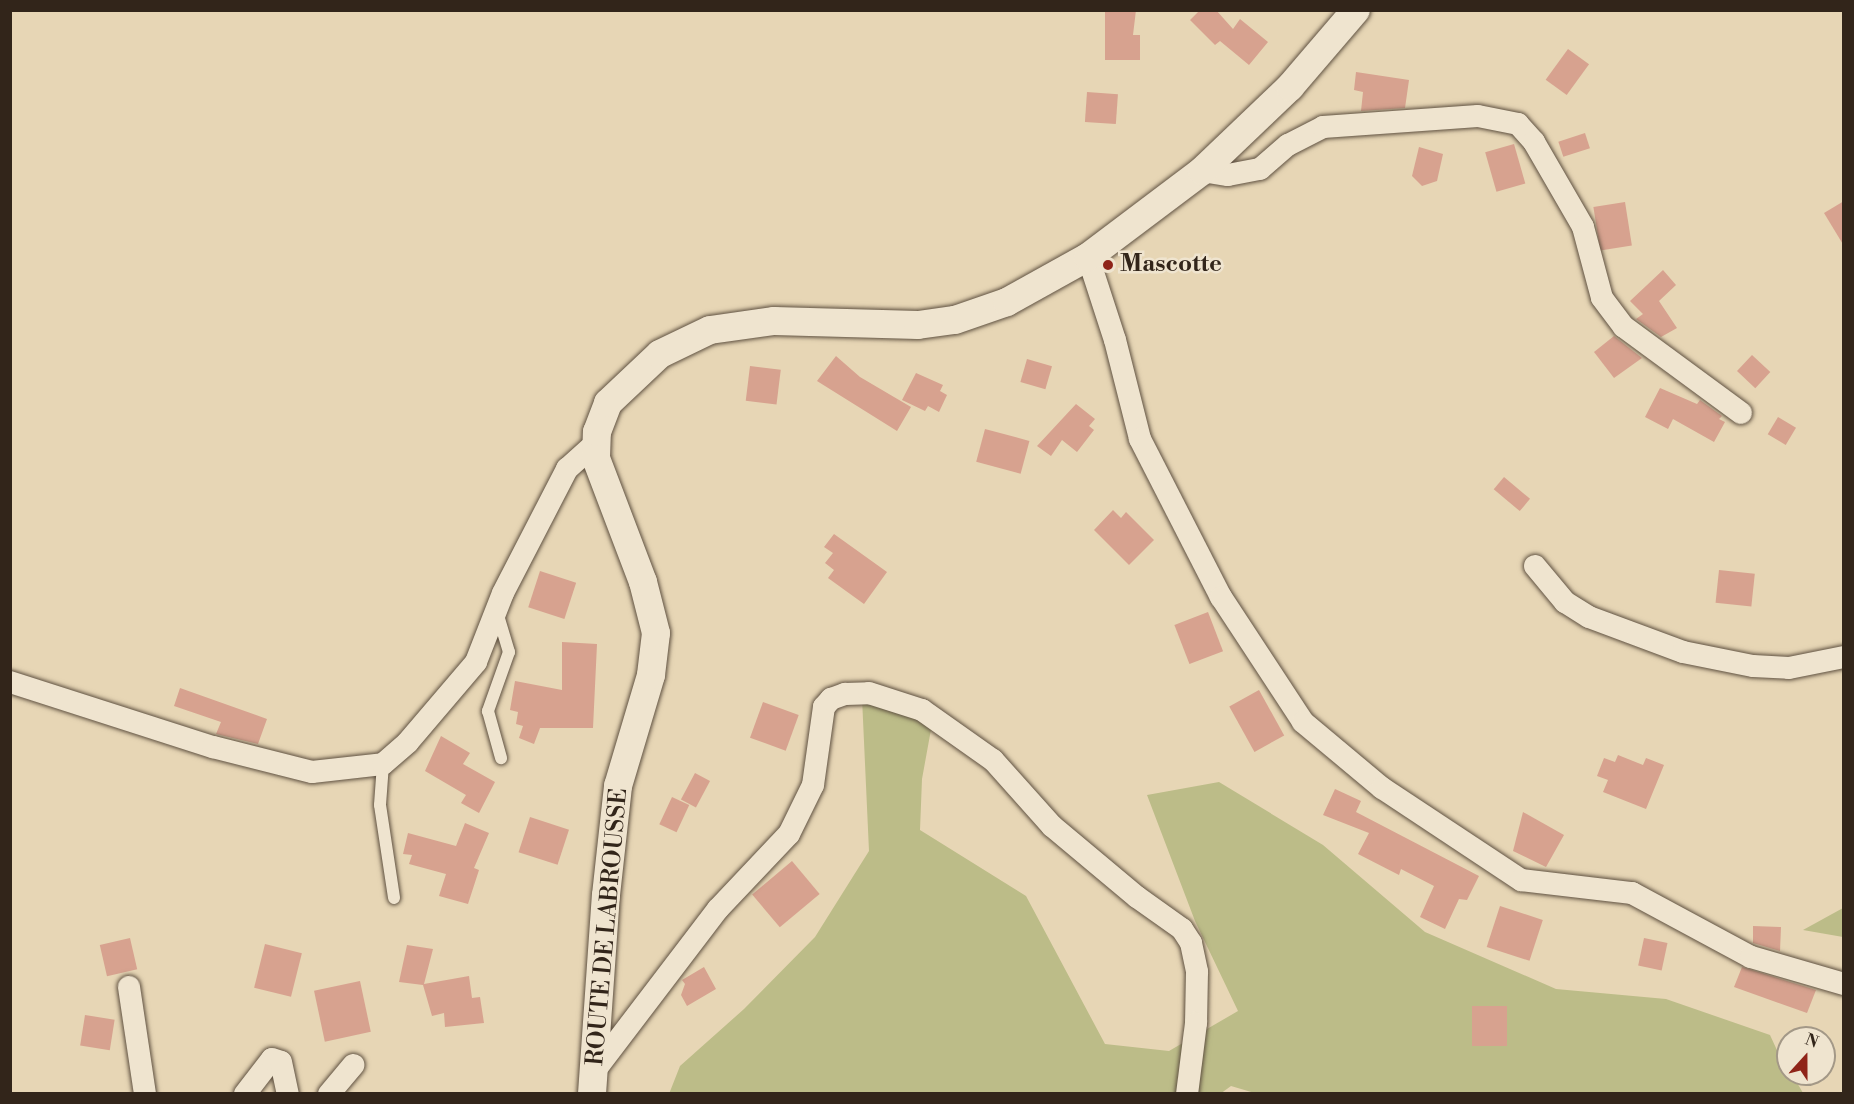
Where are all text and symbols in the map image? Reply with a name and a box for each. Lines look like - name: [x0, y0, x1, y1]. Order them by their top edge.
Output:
- place label: Mascotte: [1120, 251, 1222, 279]
- marker: Mascotte: [1101, 258, 1115, 272]
- street label: ROUTE DE LABROUSSE: [582, 787, 634, 1067]
- north arrow: [1776, 1026, 1836, 1086]
- text: N: [1802, 1029, 1821, 1053]

